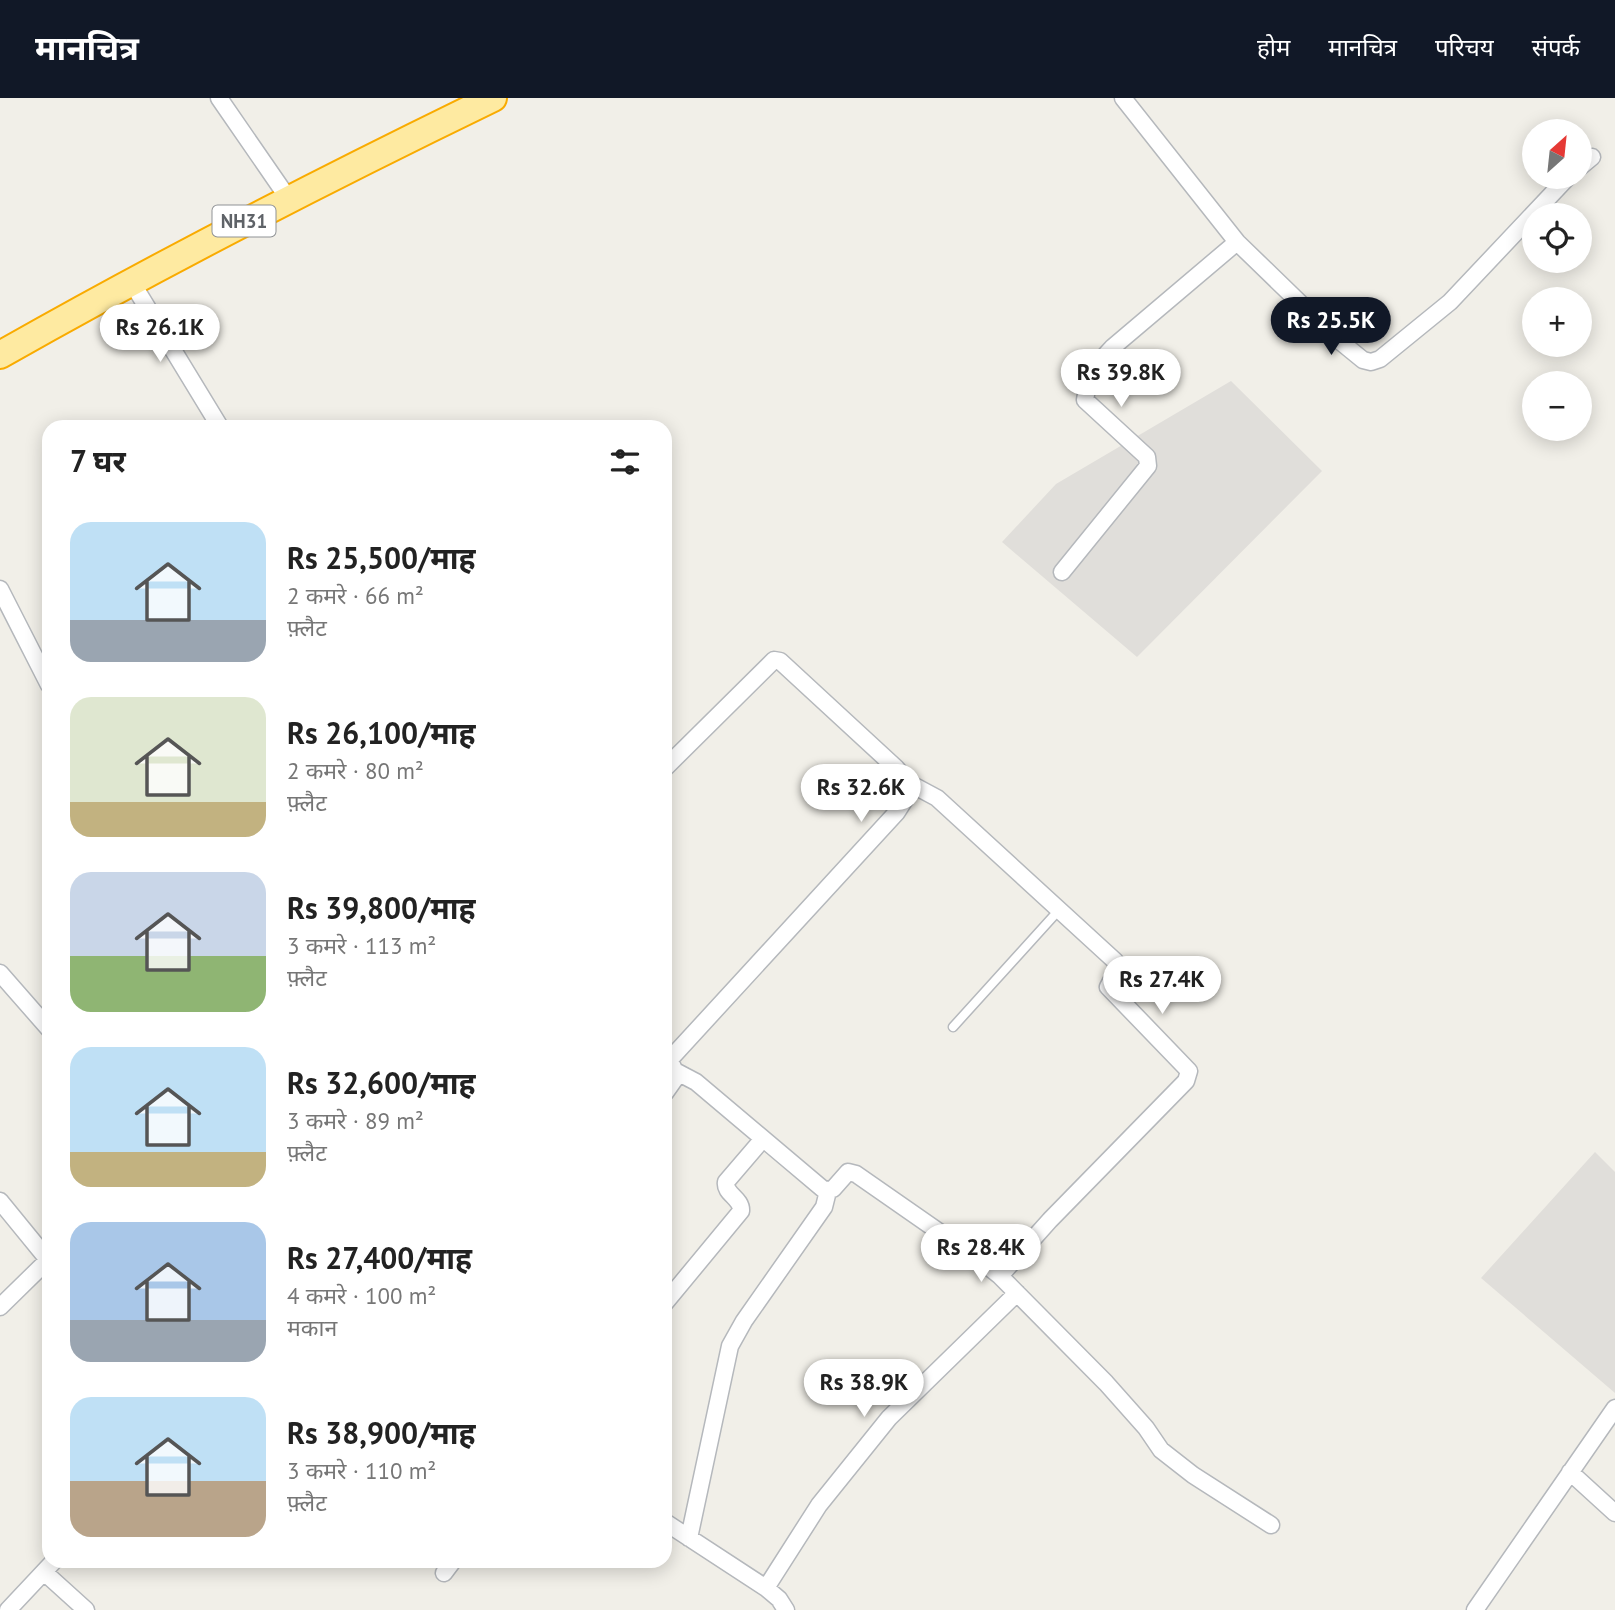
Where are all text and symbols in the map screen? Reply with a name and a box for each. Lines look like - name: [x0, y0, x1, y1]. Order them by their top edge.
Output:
- text: मानचित्र: [35, 26, 139, 69]
- text: होम: [1257, 32, 1290, 63]
- text: मानचित्र: [1328, 32, 1397, 63]
- text: परिचय: [1435, 32, 1494, 63]
- text: संपर्क: [1532, 32, 1580, 63]
- north arrow: [1522, 119, 1592, 189]
- map controls: [1522, 119, 1592, 441]
- button: locate: [1522, 203, 1592, 273]
- road number: NH31: [212, 206, 276, 237]
- button: +: [1522, 287, 1592, 357]
- pin: Rs 25.5K: [1259, 298, 1403, 357]
- pin: Rs 26.1K: [88, 304, 232, 364]
- text: Rs 25.5K: [1287, 305, 1375, 334]
- text: Rs 26.1K: [116, 312, 204, 341]
- pin: Rs 39.8K: [1049, 350, 1193, 409]
- text: Rs 39.8K: [1077, 357, 1165, 386]
- button: −: [1522, 371, 1592, 441]
- text: 7 घर: [70, 441, 126, 480]
- icon: filters: [606, 443, 644, 481]
- text: Rs 25,500/माह: [287, 538, 476, 577]
- icon: home: [126, 550, 210, 634]
- text: 2 कमरे · 66 m²: [287, 581, 424, 610]
- text: फ़्लैट: [287, 613, 327, 642]
- text: Rs 26,100/माह: [287, 713, 476, 752]
- icon: home: [126, 725, 210, 809]
- text: 2 कमरे · 80 m²: [287, 756, 424, 785]
- pin: Rs 32.6K: [789, 764, 933, 824]
- text: Rs 32.6K: [817, 772, 905, 801]
- text: फ़्लैट: [287, 788, 327, 817]
- text: Rs 39,800/माह: [287, 888, 476, 927]
- icon: home: [126, 900, 210, 984]
- text: 3 कमरे · 113 m²: [287, 931, 436, 960]
- pin: Rs 27.4K: [1090, 956, 1234, 1016]
- text: फ़्लैट: [287, 963, 327, 992]
- text: Rs 27.4K: [1119, 964, 1205, 993]
- text: Rs 32,600/माह: [287, 1063, 476, 1102]
- icon: home: [126, 1075, 210, 1159]
- text: 3 कमरे · 89 m²: [287, 1106, 424, 1135]
- text: फ़्लैट: [287, 1138, 327, 1167]
- pin: Rs 28.4K: [909, 1224, 1053, 1284]
- text: Rs 28.4K: [937, 1232, 1025, 1261]
- text: Rs 27,400/माह: [287, 1238, 472, 1277]
- icon: home: [126, 1250, 210, 1334]
- text: 4 कमरे · 100 m²: [287, 1281, 436, 1310]
- text: मकान: [287, 1313, 337, 1342]
- pin: Rs 38.9K: [792, 1360, 936, 1419]
- text: Rs 38.9K: [820, 1367, 908, 1396]
- text: Rs 38,900/माह: [287, 1413, 476, 1452]
- icon: home: [126, 1425, 210, 1509]
- text: 3 कमरे · 110 m²: [287, 1456, 436, 1485]
- text: फ़्लैट: [287, 1488, 327, 1517]

